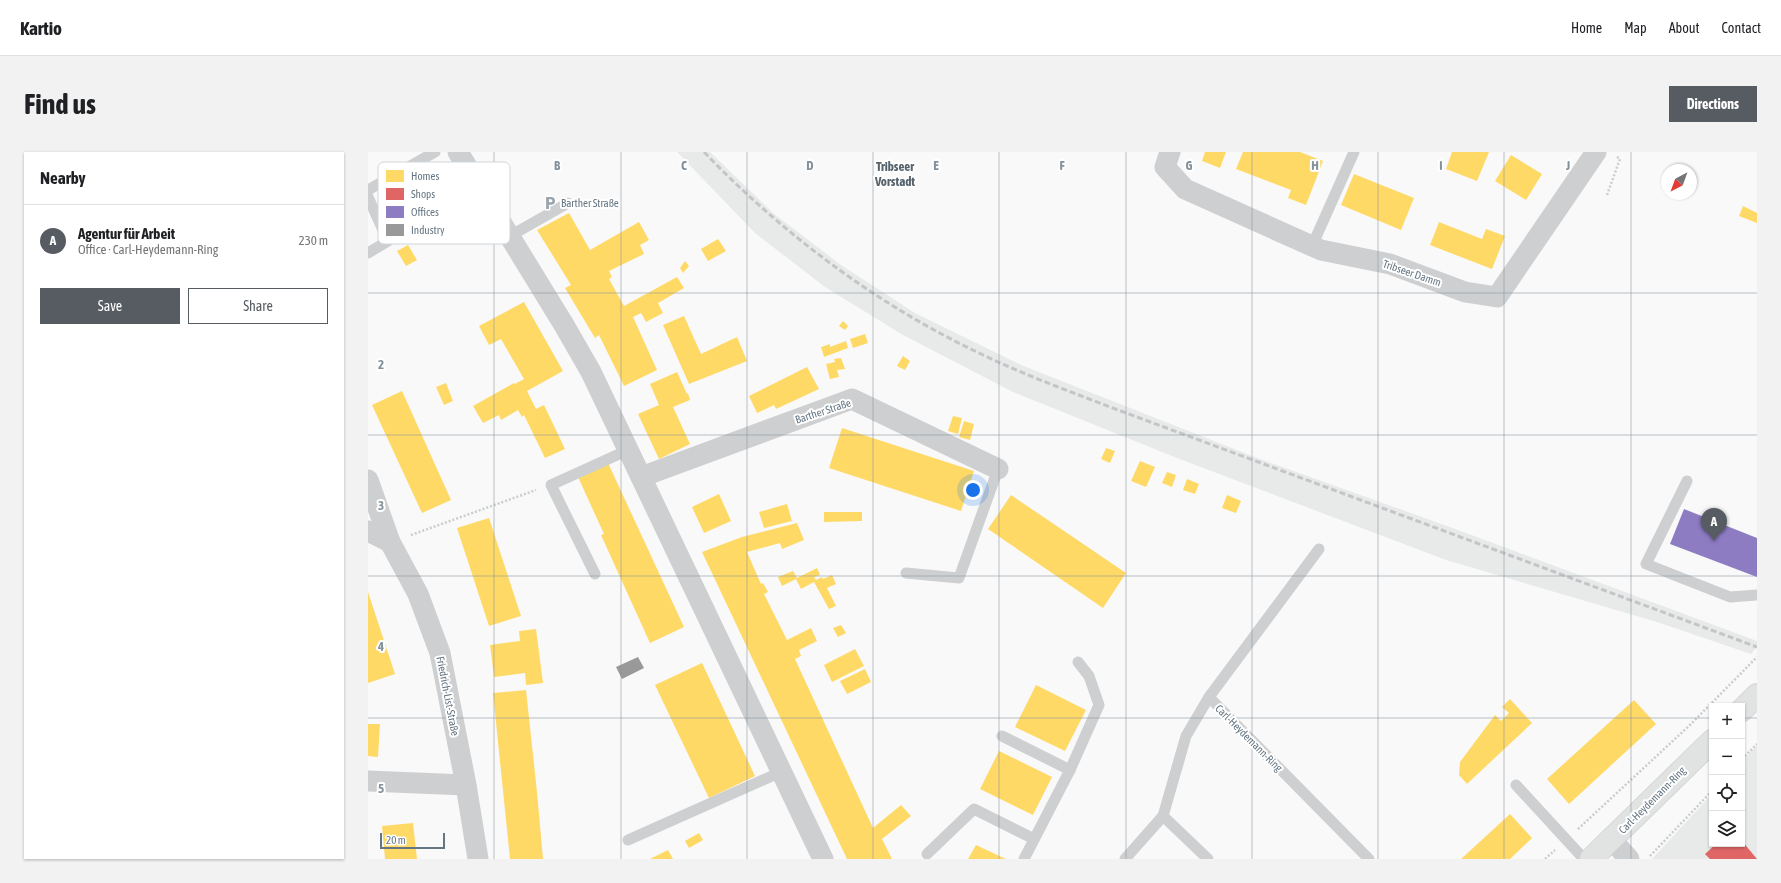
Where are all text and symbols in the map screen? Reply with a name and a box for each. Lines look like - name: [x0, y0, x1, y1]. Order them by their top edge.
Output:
- text: Kartio: [20, 17, 62, 39]
- text: Home: [1571, 20, 1602, 36]
- text: Map: [1624, 20, 1647, 36]
- text: About: [1669, 20, 1700, 36]
- text: Contact: [1722, 20, 1761, 36]
- button: Directions: [1669, 86, 1757, 122]
- text: Find us: [24, 88, 96, 120]
- text: B: [554, 158, 561, 173]
- text: C: [681, 158, 687, 173]
- text: D: [806, 158, 814, 173]
- text: E: [933, 158, 939, 173]
- text: F: [1059, 158, 1065, 173]
- text: G: [1186, 158, 1193, 173]
- text: H: [1311, 158, 1319, 173]
- text: I: [1439, 158, 1443, 173]
- text: J: [1565, 158, 1570, 173]
- district label: Tribseer Vorstadt: [874, 159, 915, 189]
- legend: [378, 162, 510, 244]
- north arrow: [1661, 164, 1697, 200]
- text: Nearby: [40, 168, 86, 188]
- text: Homes: [411, 170, 439, 182]
- text: Shops: [411, 188, 435, 200]
- parking icon: Barther Straße: [542, 195, 558, 211]
- place label: Barther Straße: [561, 197, 619, 209]
- text: Offices: [411, 206, 439, 218]
- text: Industry: [411, 224, 445, 236]
- text: Agentur für Arbeit: [78, 225, 175, 242]
- text: A: [50, 233, 56, 248]
- text: 230 m: [299, 233, 328, 248]
- text: Office · Carl-Heydemann-Ring: [78, 242, 218, 257]
- street label: Tribseer Damm: [1381, 257, 1443, 289]
- button: Save: [40, 288, 180, 324]
- button: Share: [188, 288, 328, 324]
- text: 2: [378, 357, 384, 372]
- street label: Barther Straße: [794, 396, 852, 426]
- your location: [963, 480, 983, 500]
- text: 3: [378, 498, 384, 513]
- pin: A: [1701, 508, 1727, 541]
- text: 4: [377, 639, 384, 654]
- street label: Friedrich-List-Straße: [434, 655, 462, 737]
- street label: Carl-Heydemann-Ring: [1213, 702, 1285, 774]
- map controls: [1709, 703, 1745, 847]
- button: +: [1709, 703, 1745, 739]
- button: −: [1709, 739, 1745, 775]
- street label: Carl-Heydemann-Ring: [1616, 764, 1688, 836]
- button: locate: [1709, 775, 1745, 811]
- text: 5: [378, 781, 384, 796]
- button: layers: [1709, 811, 1745, 847]
- scale bar: [380, 831, 445, 850]
- text: 20 m: [386, 834, 406, 846]

